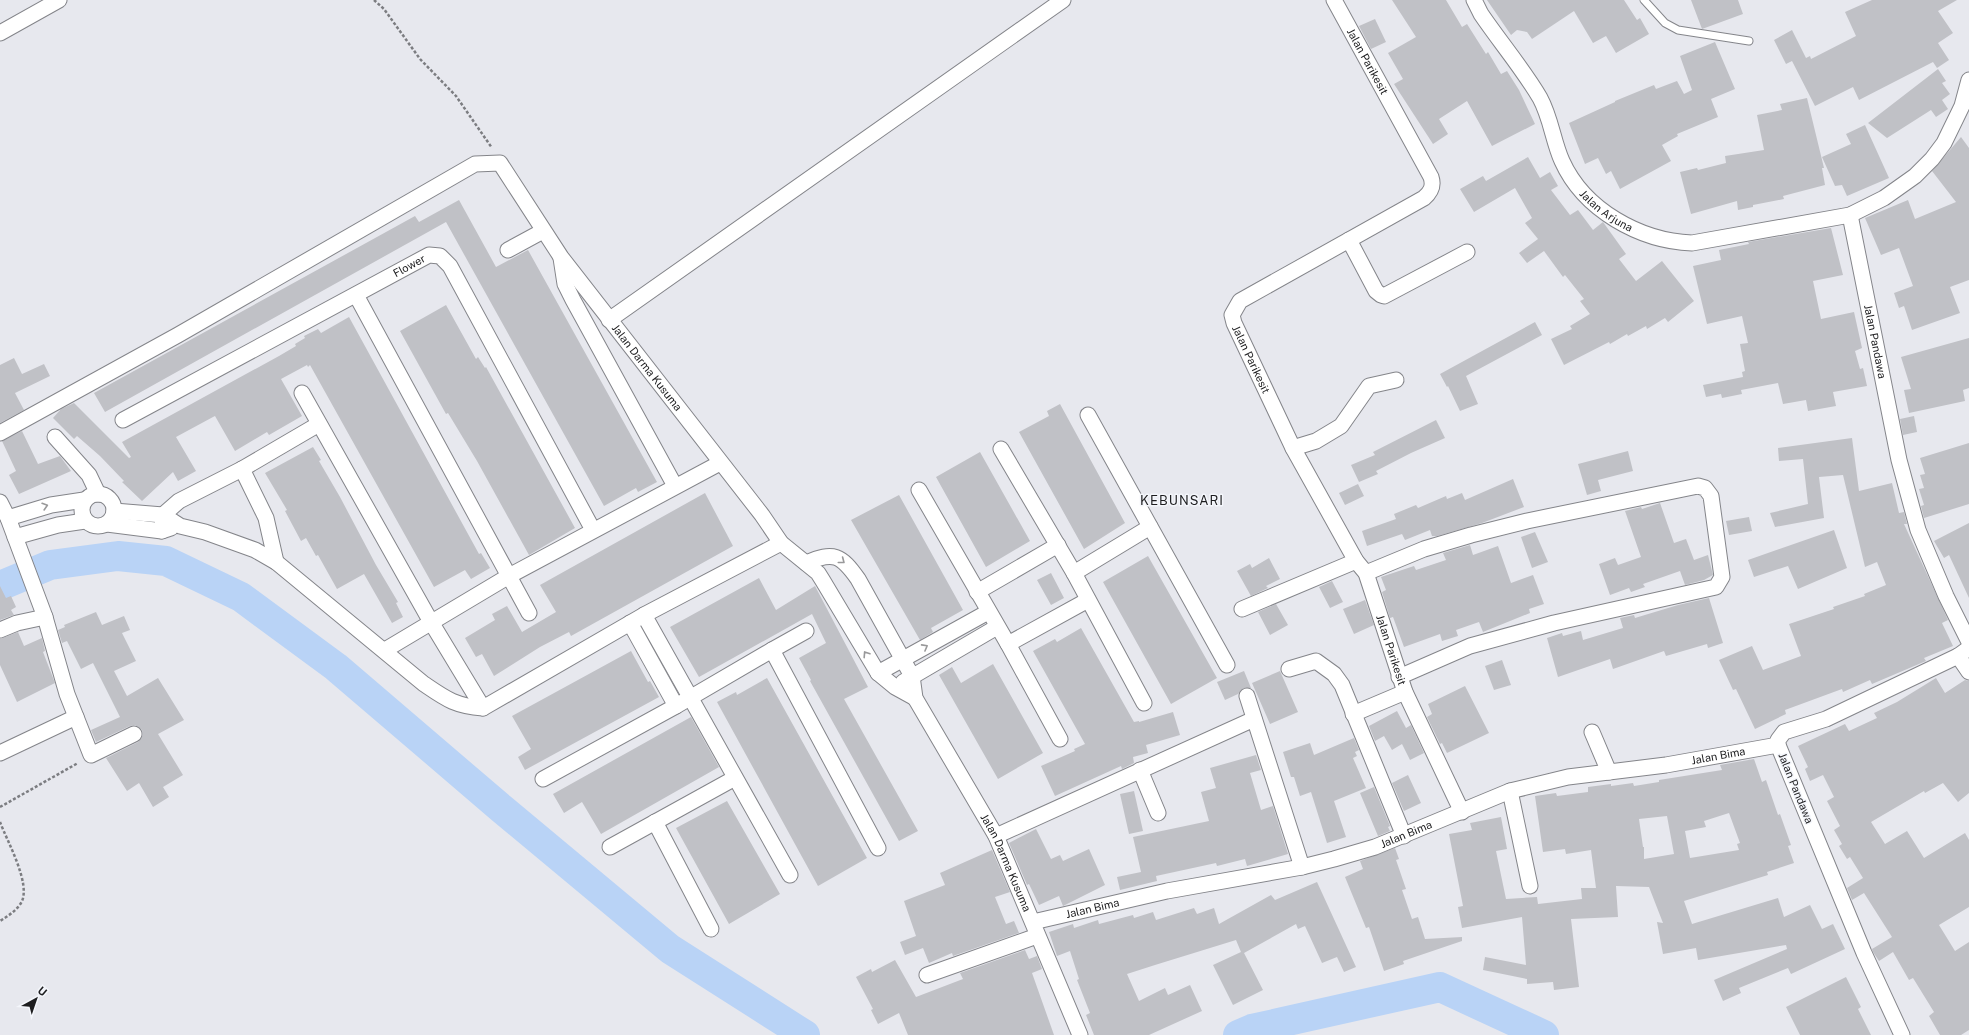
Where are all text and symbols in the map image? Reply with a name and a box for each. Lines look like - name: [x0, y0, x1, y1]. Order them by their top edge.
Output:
- street label: Jalan Parikesit: [1345, 26, 1391, 97]
- street label: Jalan Arjuna: [1577, 187, 1635, 234]
- street label: Flower: [391, 252, 427, 279]
- street label: Jalan Pandawa: [1862, 303, 1889, 380]
- street label: Jalan Darma Kusuma: [610, 322, 684, 413]
- street label: Jalan Parikesit: [1230, 323, 1272, 395]
- district label: KEBUNSARI: [1140, 493, 1224, 508]
- one-way arrow: [41, 503, 48, 511]
- one-way arrow: [838, 556, 845, 563]
- street label: Jalan Parikesit: [1374, 613, 1408, 687]
- one-way arrow: [920, 644, 928, 652]
- one-way arrow: [864, 651, 871, 658]
- street label: Jalan Bima: [1690, 745, 1746, 766]
- street label: Jalan Pandawa: [1776, 751, 1816, 825]
- street label: Jalan Darma Kusuma: [978, 812, 1033, 913]
- street label: Jalan Bima: [1379, 818, 1434, 850]
- street label: Jalan Bima: [1064, 896, 1120, 920]
- north arrow: [16, 979, 56, 1019]
- text: U: [36, 984, 49, 999]

